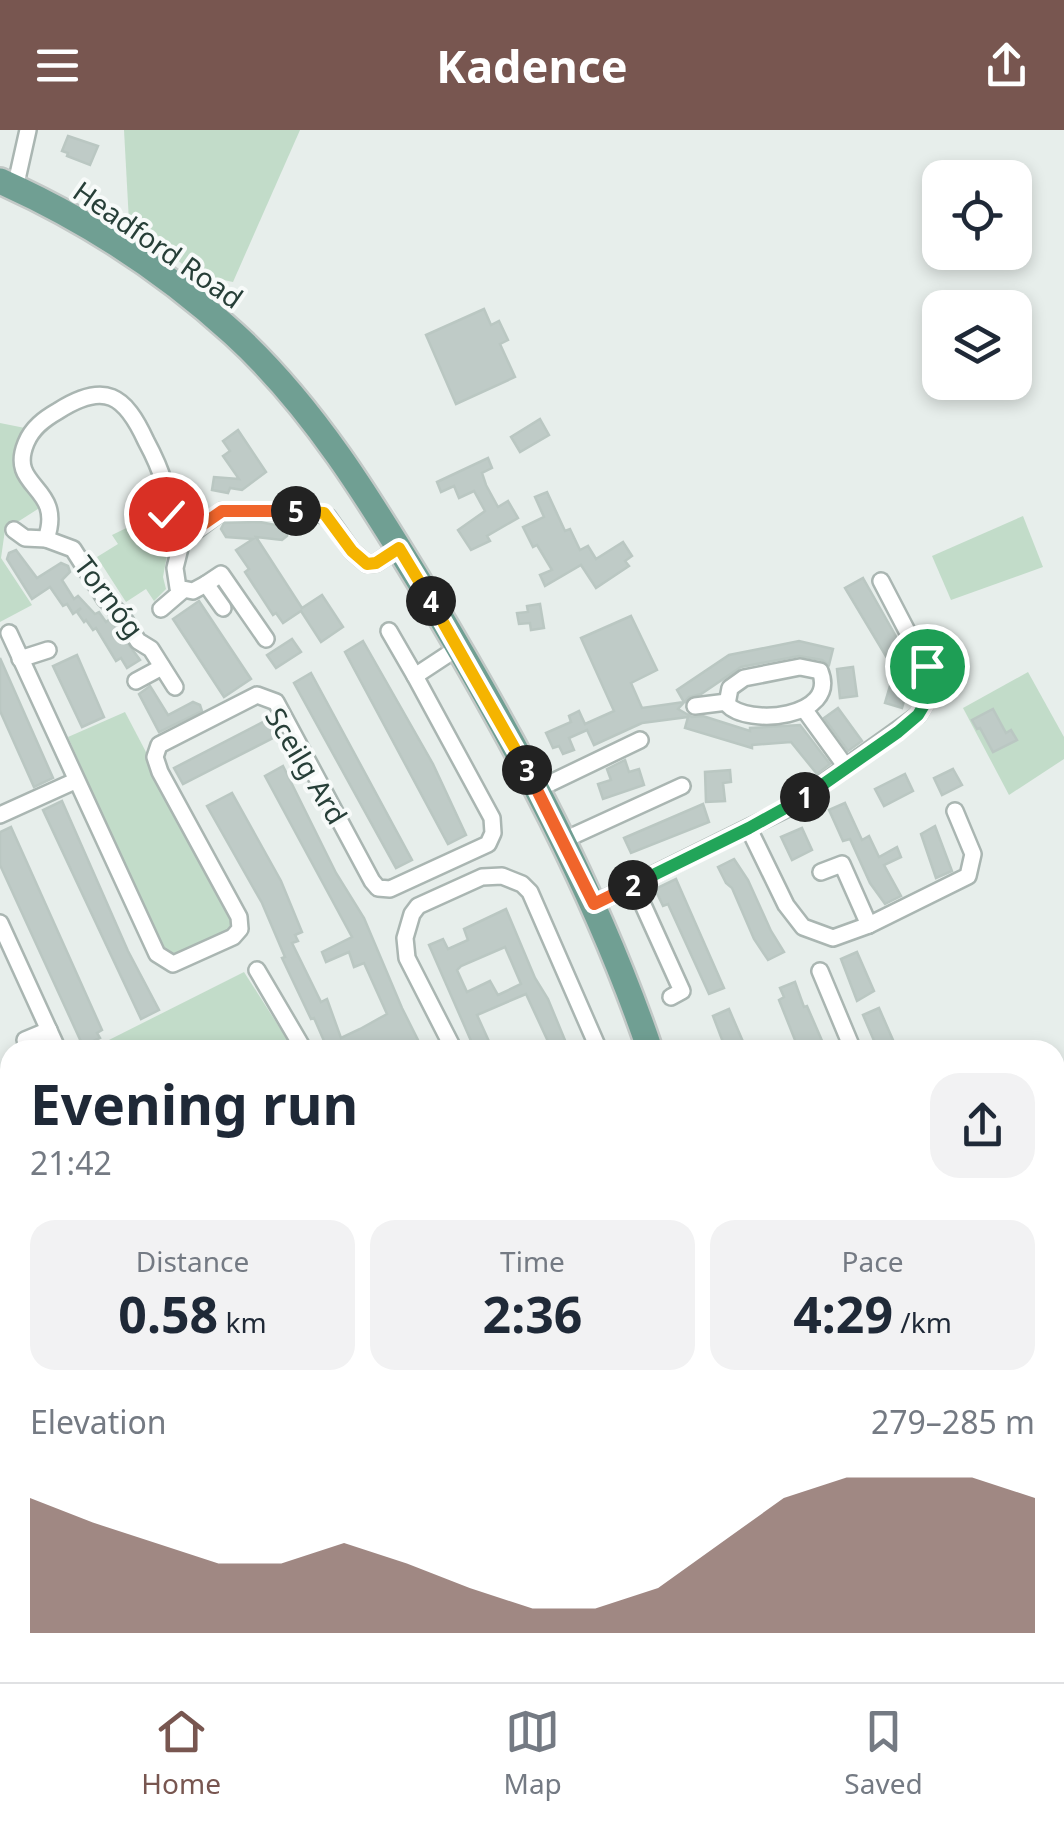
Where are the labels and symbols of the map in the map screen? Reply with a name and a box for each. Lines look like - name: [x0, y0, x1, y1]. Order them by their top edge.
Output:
- street label: Headford Road: [66, 172, 251, 317]
- pin: [124, 472, 209, 557]
- pin: 5: [271, 486, 321, 536]
- street label: Tornóg: [66, 548, 153, 645]
- pin: 4: [406, 576, 456, 626]
- pin: [885, 624, 970, 709]
- street label: Sceilg Ard: [257, 700, 357, 831]
- pin: 3: [502, 745, 552, 795]
- pin: 1: [780, 772, 830, 822]
- pin: 2: [608, 860, 658, 910]

